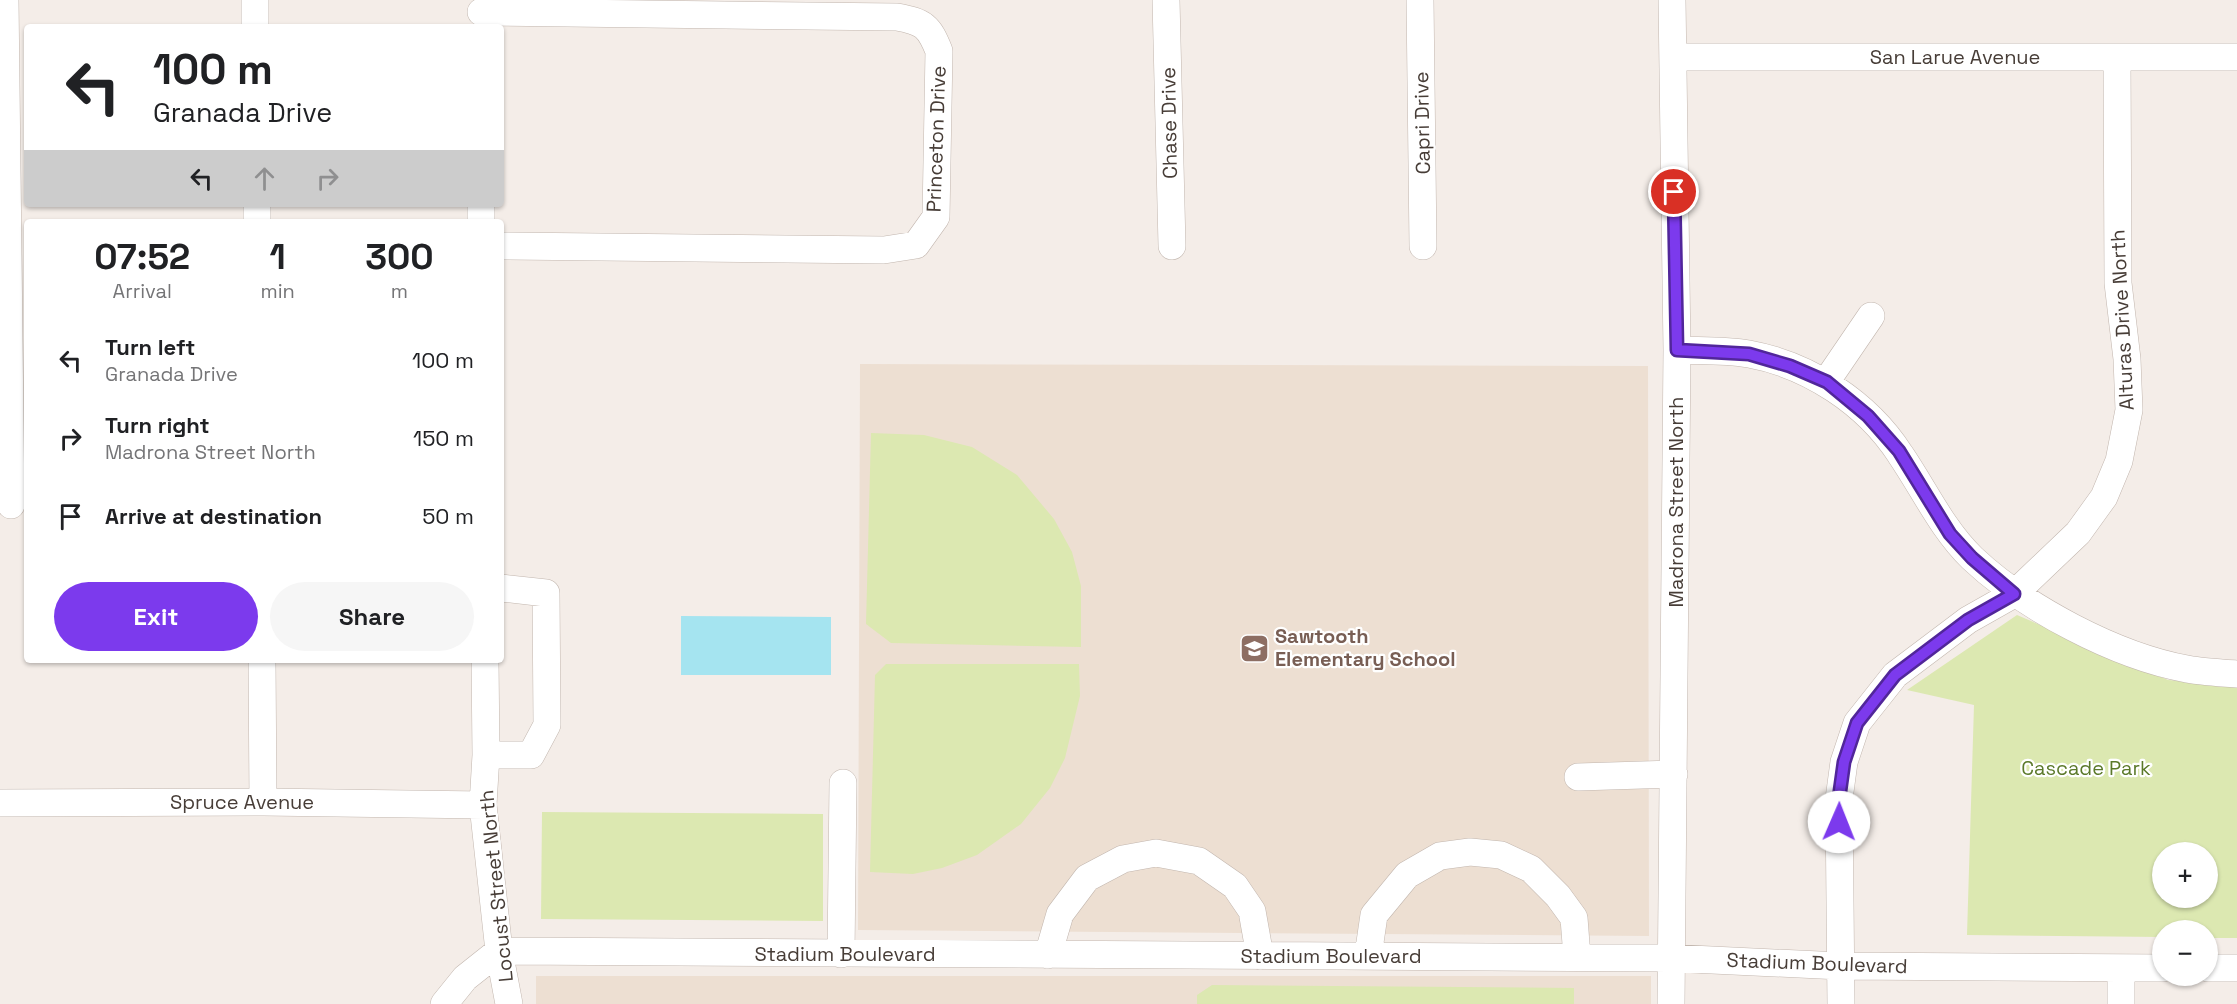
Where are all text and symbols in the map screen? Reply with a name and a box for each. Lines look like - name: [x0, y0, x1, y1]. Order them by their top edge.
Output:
- text: 100 m: [153, 43, 273, 96]
- street label: San Larue Avenue: [1870, 44, 2040, 70]
- icon: left: [54, 48, 132, 126]
- street label: Princeton Drive: [920, 65, 952, 213]
- street label: Chase Drive: [1155, 67, 1183, 179]
- street label: Capri Drive: [1408, 71, 1436, 175]
- text: Granada Drive: [153, 95, 332, 130]
- icon: left: [185, 162, 218, 195]
- icon: ahead: [248, 162, 281, 195]
- icon: right: [311, 162, 344, 195]
- pin: [1648, 166, 1699, 217]
- icon: arrive: [1657, 175, 1690, 208]
- street label: Alturas Drive North: [2104, 229, 2140, 411]
- text: 07:52: [94, 234, 190, 280]
- text: 1: [270, 234, 286, 280]
- text: 300: [365, 234, 434, 280]
- text: Arrival: [113, 278, 172, 304]
- text: min: [261, 278, 295, 304]
- text: m: [391, 278, 408, 304]
- text: Turn left: [105, 333, 195, 361]
- icon: left: [54, 344, 87, 377]
- text: 100 m: [412, 346, 474, 374]
- text: Granada Drive: [105, 361, 238, 387]
- street label: Madrona Street North: [1663, 397, 1689, 607]
- text: Turn right: [105, 411, 210, 439]
- icon: right: [54, 422, 87, 455]
- text: 150 m: [413, 424, 474, 452]
- text: Madrona Street North: [105, 439, 316, 465]
- icon: arrive: [54, 500, 87, 533]
- text: Arrive at destination: [105, 502, 322, 530]
- text: 50 m: [422, 502, 474, 530]
- button: Exit: [54, 582, 258, 651]
- button: Share: [270, 582, 474, 651]
- place label: Sawtooth Elementary School: [1275, 623, 1456, 672]
- school or university icon: Sawtooth Elementary School: [1238, 632, 1270, 664]
- park label: Cascade Park: [2021, 755, 2151, 781]
- street label: Spruce Avenue: [170, 789, 314, 815]
- street label: Locust Street North: [473, 789, 519, 983]
- position arrow: [1807, 790, 1871, 854]
- map controls: [2152, 842, 2218, 986]
- button: +: [2152, 842, 2218, 908]
- button: −: [2152, 920, 2218, 986]
- street label: Stadium Boulevard: [754, 941, 936, 967]
- street label: Stadium Boulevard: [1240, 943, 1422, 969]
- street label: Stadium Boulevard: [1726, 947, 1908, 979]

